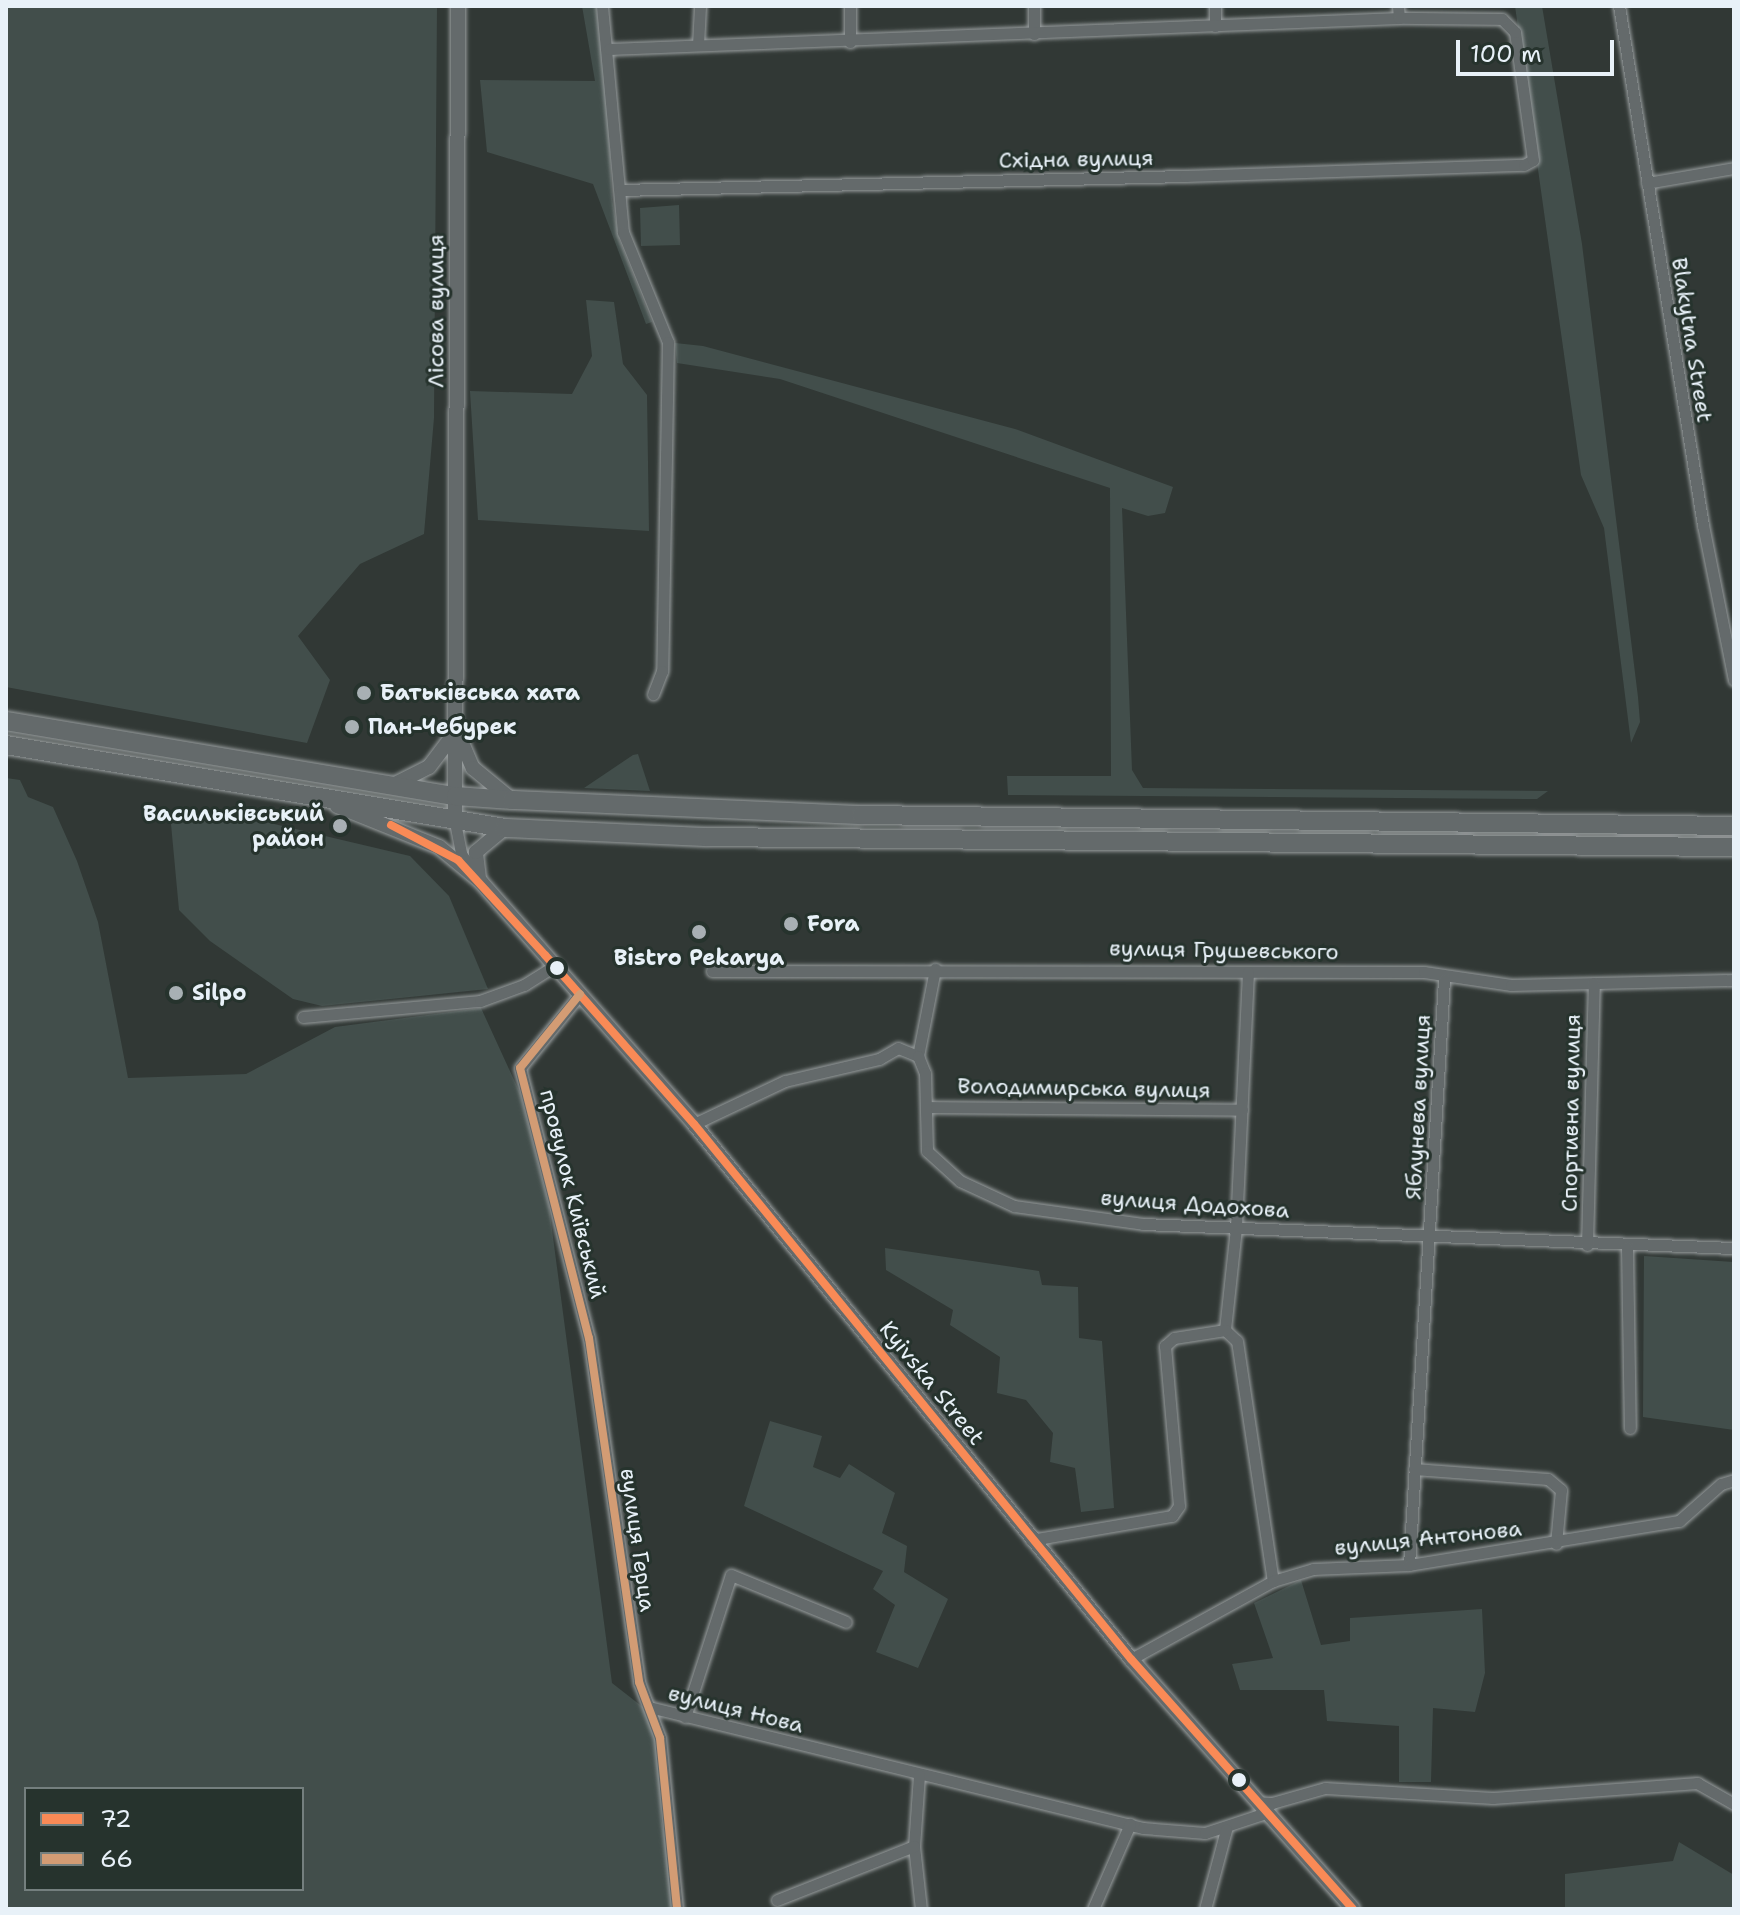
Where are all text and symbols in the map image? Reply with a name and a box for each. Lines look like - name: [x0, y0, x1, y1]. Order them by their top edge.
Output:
- scale bar: [1460, 24, 1618, 74]
- text: 100 m: [1470, 38, 1542, 70]
- street label: Східна вулиця: [998, 144, 1154, 174]
- street label: Лісова вулиця: [423, 234, 449, 388]
- street label: Blakytna Street: [1666, 256, 1718, 424]
- place label: Батьківська хата: [380, 680, 580, 706]
- marker: Батьківська хата: [355, 684, 373, 702]
- place label: Пан-Чебурек: [368, 714, 516, 740]
- marker: Пан-Чебурек: [343, 718, 361, 736]
- place label: Васильківський район: [143, 800, 324, 852]
- marker: Васильківський район: [331, 817, 349, 835]
- place label: Fora: [807, 911, 859, 937]
- marker: Fora: [782, 915, 800, 933]
- marker: Bistro Pekarya: [690, 923, 708, 941]
- street label: вулиця Грушевського: [1109, 935, 1339, 965]
- place label: Bistro Pekarya: [614, 945, 784, 971]
- unlabelled marker: [549, 960, 565, 976]
- place label: Silpo: [192, 980, 246, 1006]
- marker: Silpo: [167, 984, 185, 1002]
- street label: Яблунева вулиця: [1400, 1014, 1436, 1200]
- street label: Спортивна вулиця: [1556, 1014, 1586, 1212]
- street label: Володимирська вулиця: [957, 1073, 1211, 1103]
- street label: провулок Київський: [534, 1087, 612, 1301]
- street label: вулиця Додохова: [1100, 1184, 1290, 1224]
- street label: Kyivska Street: [874, 1316, 990, 1450]
- street label: вулиця Герца: [615, 1467, 661, 1613]
- street label: вулиця Антонова: [1333, 1515, 1523, 1561]
- street label: вулиця Нова: [666, 1679, 806, 1739]
- unlabelled marker: [1231, 1772, 1247, 1788]
- legend: [24, 1787, 304, 1891]
- text: 72: [100, 1803, 132, 1835]
- text: 66: [100, 1843, 133, 1875]

